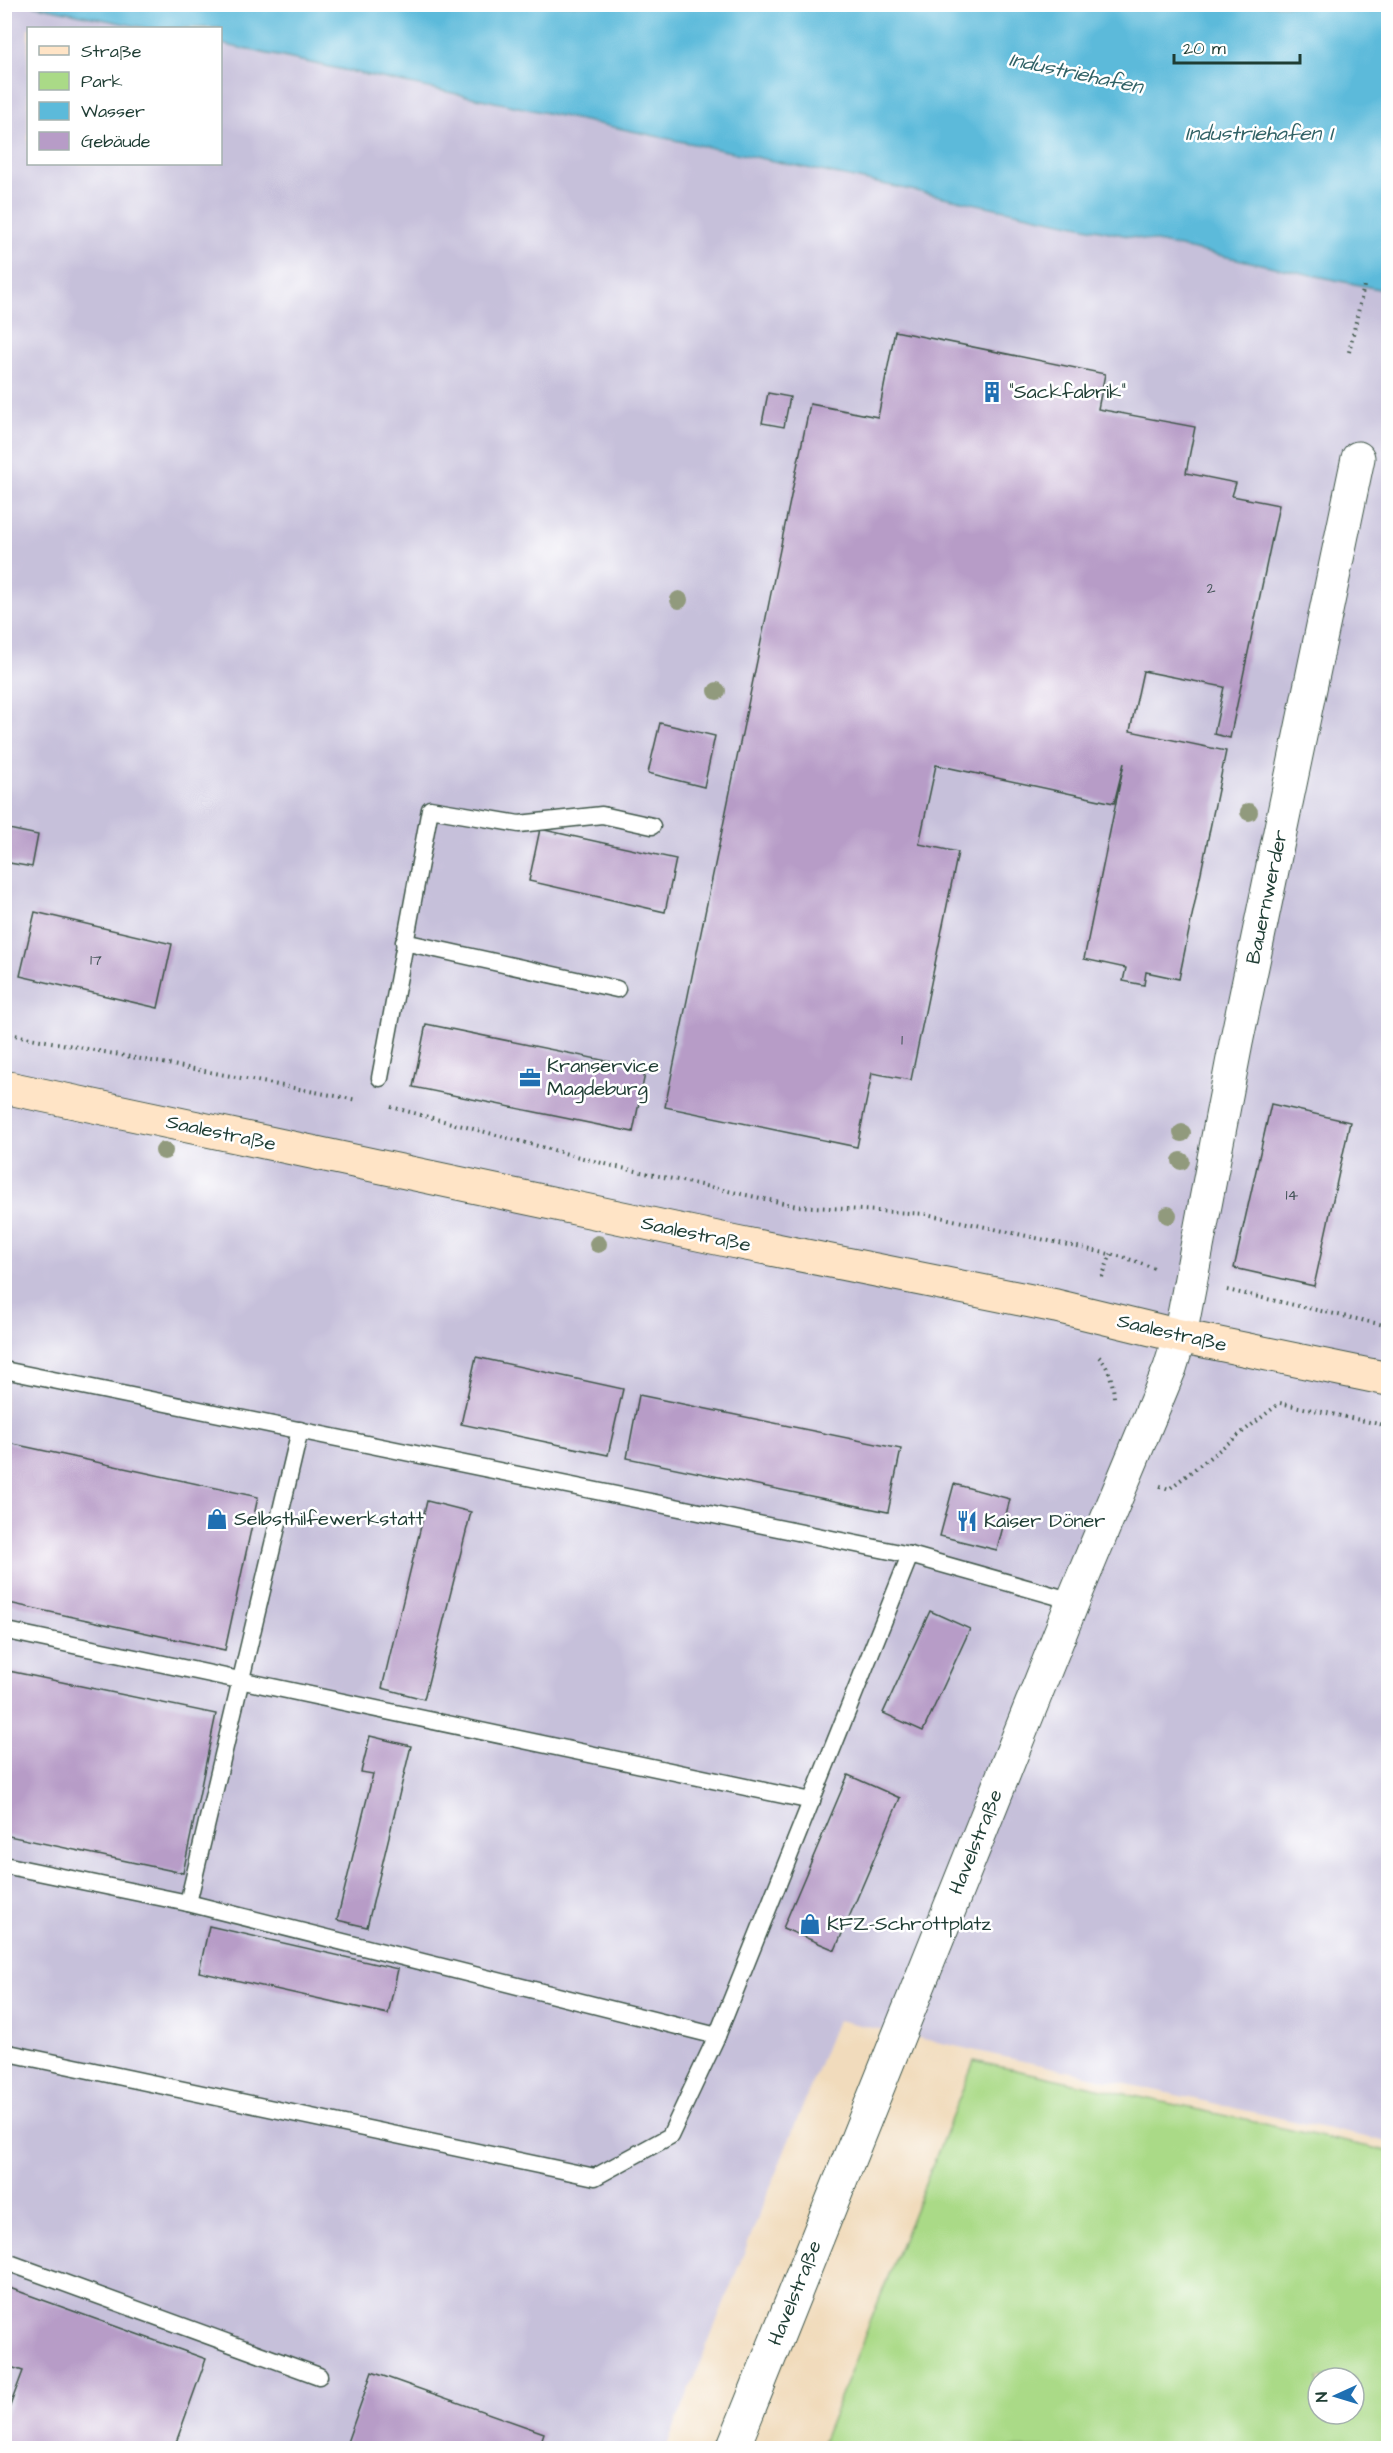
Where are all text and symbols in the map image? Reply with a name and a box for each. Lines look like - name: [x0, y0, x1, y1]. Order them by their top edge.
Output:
- legend: [27, 27, 222, 165]
- scale bar: [1174, 27, 1300, 65]
- text: 20 m: [1183, 36, 1226, 61]
- text: Straße: [81, 39, 142, 64]
- water label: Industriehafen: [1007, 45, 1147, 102]
- text: Park: [81, 69, 123, 94]
- text: Wasser: [81, 99, 145, 124]
- water label: Industriehafen I: [1185, 119, 1335, 148]
- text: Gebäude: [81, 129, 151, 154]
- place label: "Sackfabrik": [1009, 378, 1126, 406]
- building icon: "Sackfabrik": [980, 380, 1004, 404]
- house number: 2: [1206, 577, 1216, 599]
- street label: Bauernwerder: [1239, 827, 1295, 967]
- house number: 17: [90, 949, 102, 971]
- house number: 1: [901, 1029, 903, 1051]
- place label: Kranservice Magdeburg: [547, 1052, 659, 1104]
- office icon: Kranservice Magdeburg: [518, 1066, 542, 1090]
- street label: Saalestraße: [164, 1108, 279, 1158]
- house number: 14: [1286, 1184, 1299, 1206]
- street label: Saalestraße: [639, 1209, 754, 1259]
- street label: Saalestraße: [1115, 1307, 1230, 1359]
- place label: Selbsthilfewerkstatt: [234, 1505, 424, 1533]
- shop icon: Selbsthilfewerkstatt: [205, 1507, 229, 1531]
- place label: Kaiser Döner: [984, 1507, 1105, 1535]
- restaurant icon: Kaiser Döner: [955, 1509, 979, 1533]
- street label: Havelstraße: [942, 1785, 1010, 1899]
- place label: KFZ-Schrottplatz: [827, 1910, 991, 1938]
- shop icon: KFZ-Schrottplatz: [798, 1912, 822, 1936]
- street label: Havelstraße: [761, 2236, 829, 2350]
- north arrow: [1306, 2366, 1366, 2426]
- text: N: [1311, 2391, 1333, 2403]

